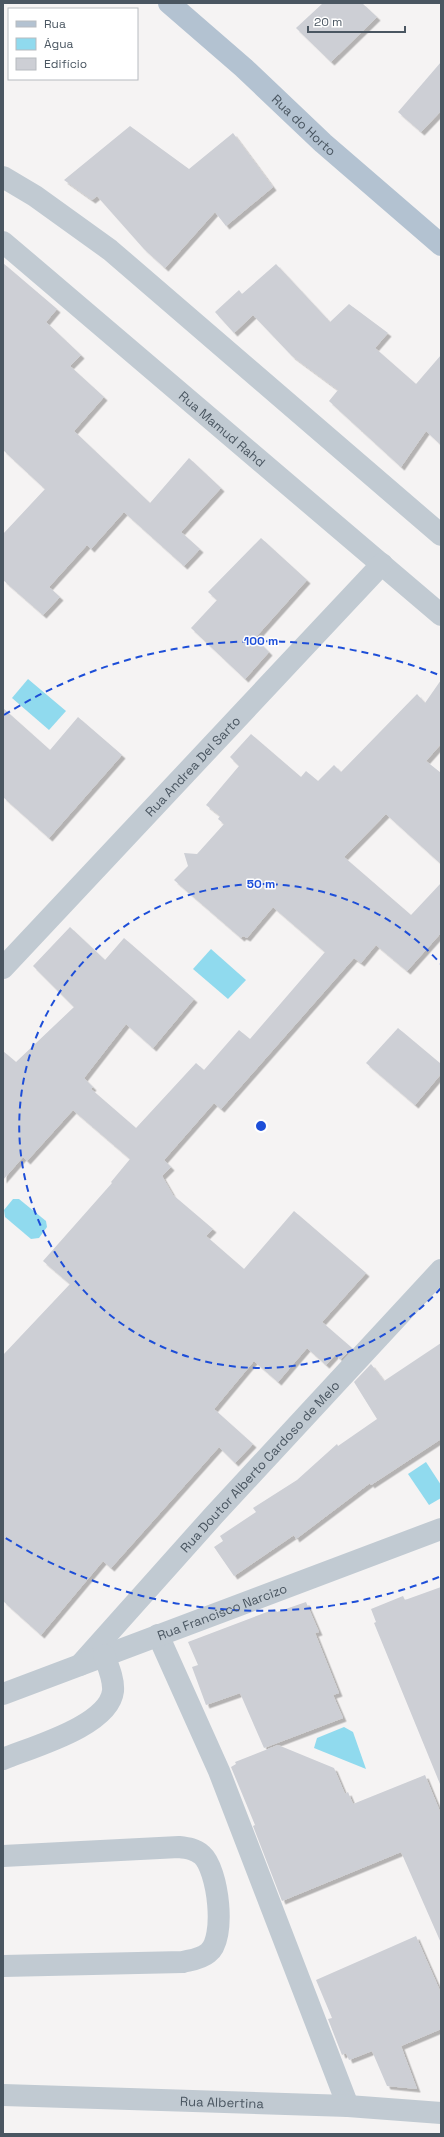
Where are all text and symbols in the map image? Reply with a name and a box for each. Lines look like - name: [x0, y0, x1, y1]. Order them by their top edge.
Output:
- legend: [8, 8, 138, 80]
- scale bar: [308, 8, 405, 34]
- text: 20 m: [314, 14, 342, 30]
- text: Rua: [44, 16, 66, 32]
- text: Água: [44, 36, 74, 52]
- text: Edifício: [44, 56, 87, 72]
- street label: Rua do Horto: [268, 91, 340, 159]
- street label: Rua Mamud Rahd: [175, 387, 269, 470]
- text: 100 m: [244, 633, 278, 649]
- street label: Rua Andrea Del Sarto: [141, 712, 244, 820]
- text: 50 m: [247, 876, 275, 892]
- centre of rings: [254, 1119, 268, 1133]
- street label: Rua Doutor Alberto Cardoso de Melo: [176, 1377, 343, 1556]
- street label: Rua Francisco Narcizo: [155, 1579, 289, 1644]
- street label: Rua Albertina: [180, 2092, 265, 2112]

